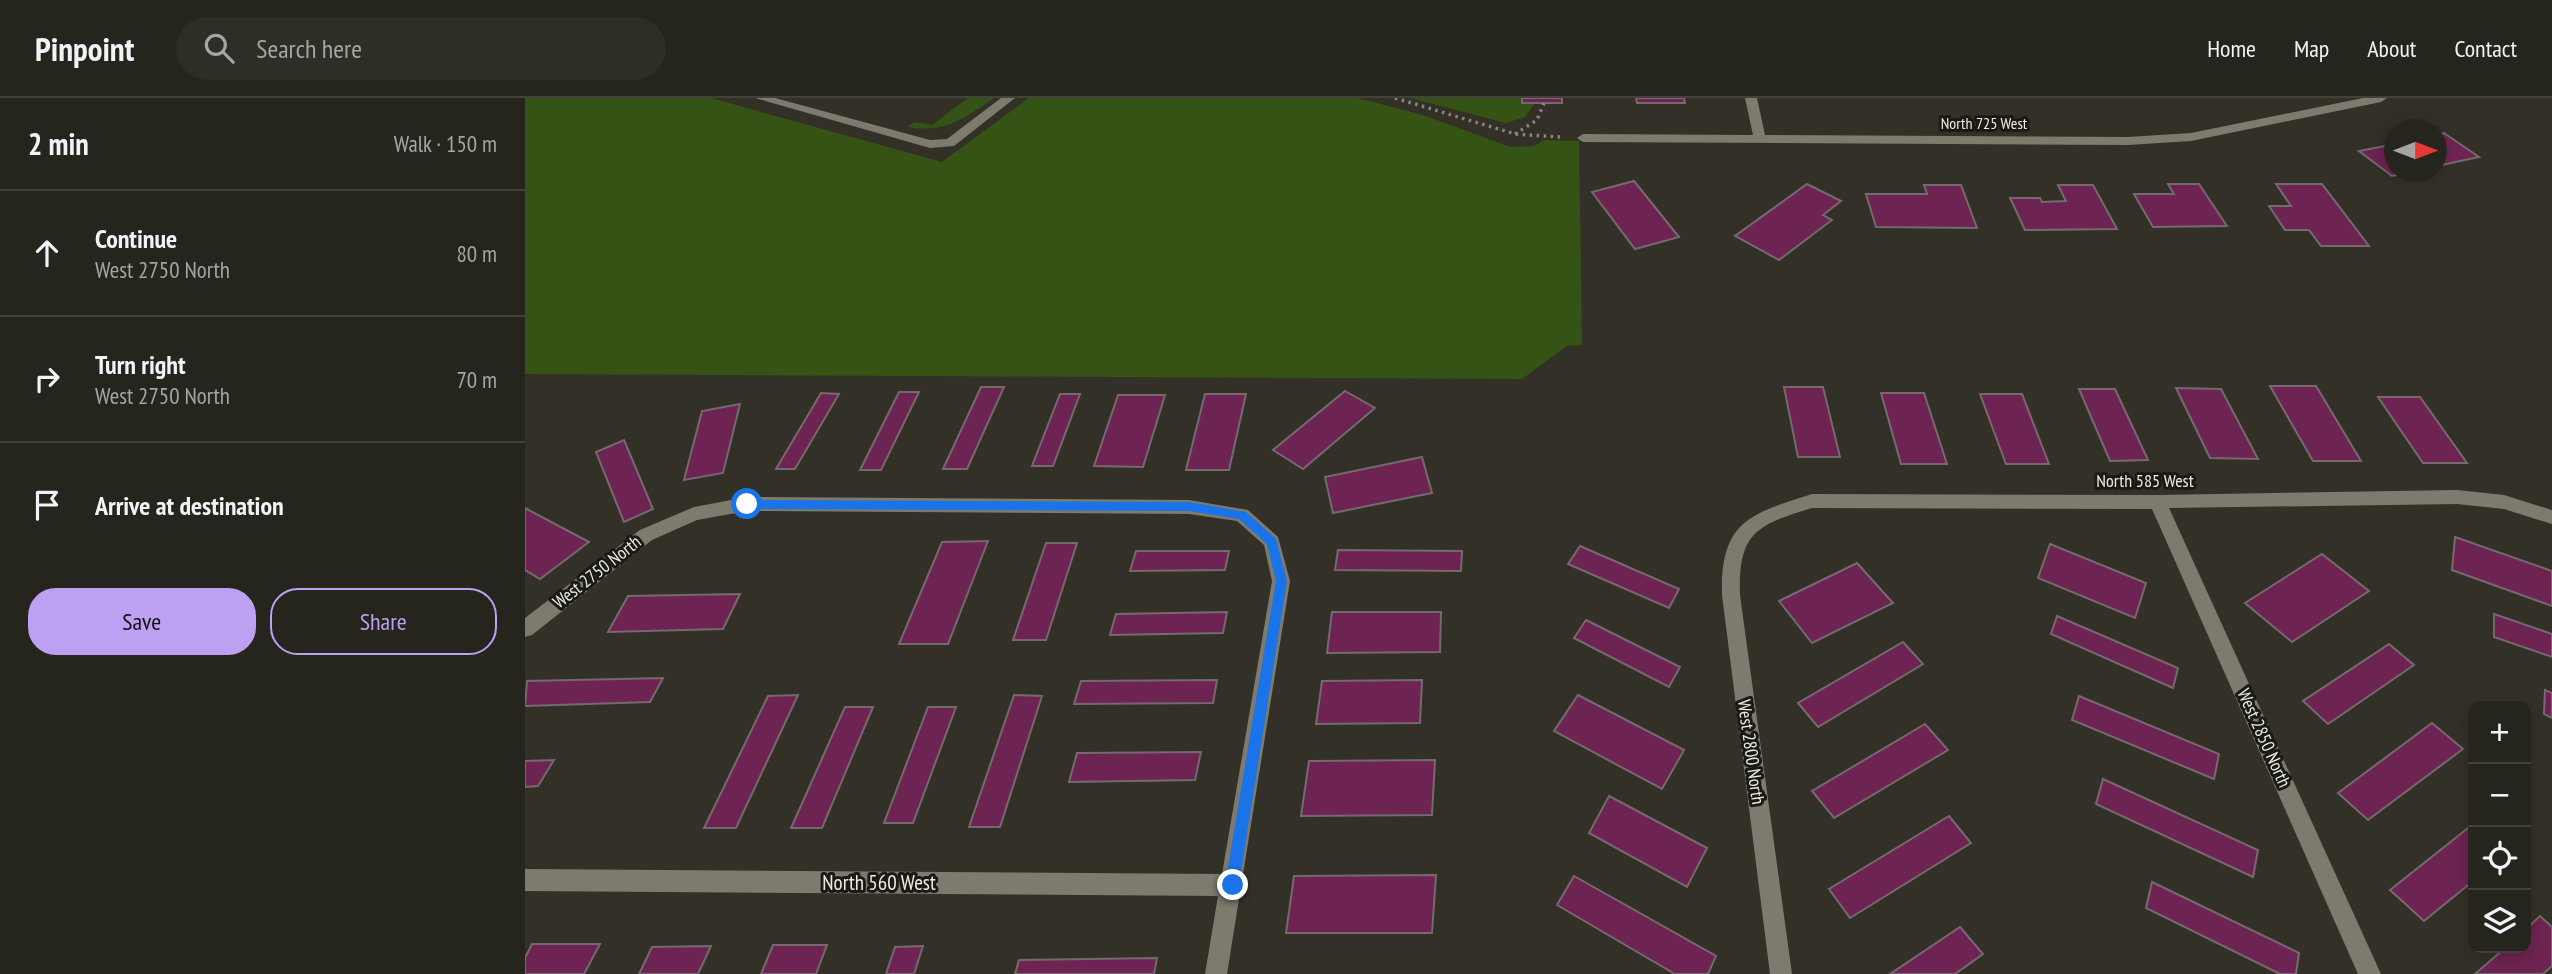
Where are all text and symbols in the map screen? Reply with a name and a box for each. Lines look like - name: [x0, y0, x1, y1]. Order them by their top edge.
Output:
- search box: [176, 17, 666, 80]
- text: Pinpoint: [35, 27, 134, 70]
- icon: search: [200, 29, 238, 67]
- text: Search here: [256, 32, 362, 65]
- text: Home: [2207, 33, 2256, 64]
- text: Map: [2294, 33, 2329, 64]
- text: About: [2367, 33, 2416, 64]
- text: Contact: [2454, 33, 2517, 64]
- street label: North 725 West: [1941, 113, 2028, 133]
- north arrow: [2384, 119, 2447, 182]
- text: 2 min: [28, 124, 89, 163]
- text: Walk · 150 m: [394, 129, 497, 158]
- text: Continue: [95, 222, 177, 255]
- icon: ahead: [28, 234, 66, 272]
- text: 80 m: [456, 239, 497, 268]
- text: West 2750 North: [95, 255, 230, 284]
- text: Turn right: [95, 348, 186, 381]
- icon: right: [28, 360, 66, 398]
- text: 70 m: [456, 365, 497, 394]
- text: West 2750 North: [95, 381, 230, 410]
- street label: North 585 West: [2096, 469, 2194, 492]
- icon: arrive: [28, 486, 66, 524]
- route start: [731, 488, 762, 519]
- text: Arrive at destination: [95, 489, 284, 522]
- street label: West 2750 North: [548, 530, 645, 613]
- button: Save: [28, 588, 256, 655]
- button: Share: [270, 588, 497, 655]
- street label: West 2850 North: [2232, 685, 2296, 791]
- street label: West 2800 North: [1733, 698, 1770, 806]
- map controls: [2468, 701, 2531, 953]
- button: +: [2468, 701, 2531, 764]
- button: −: [2468, 764, 2531, 827]
- button: locate: [2468, 827, 2531, 890]
- street label: North 560 West: [822, 869, 936, 896]
- route end: [1217, 869, 1248, 900]
- button: layers: [2468, 890, 2531, 953]

